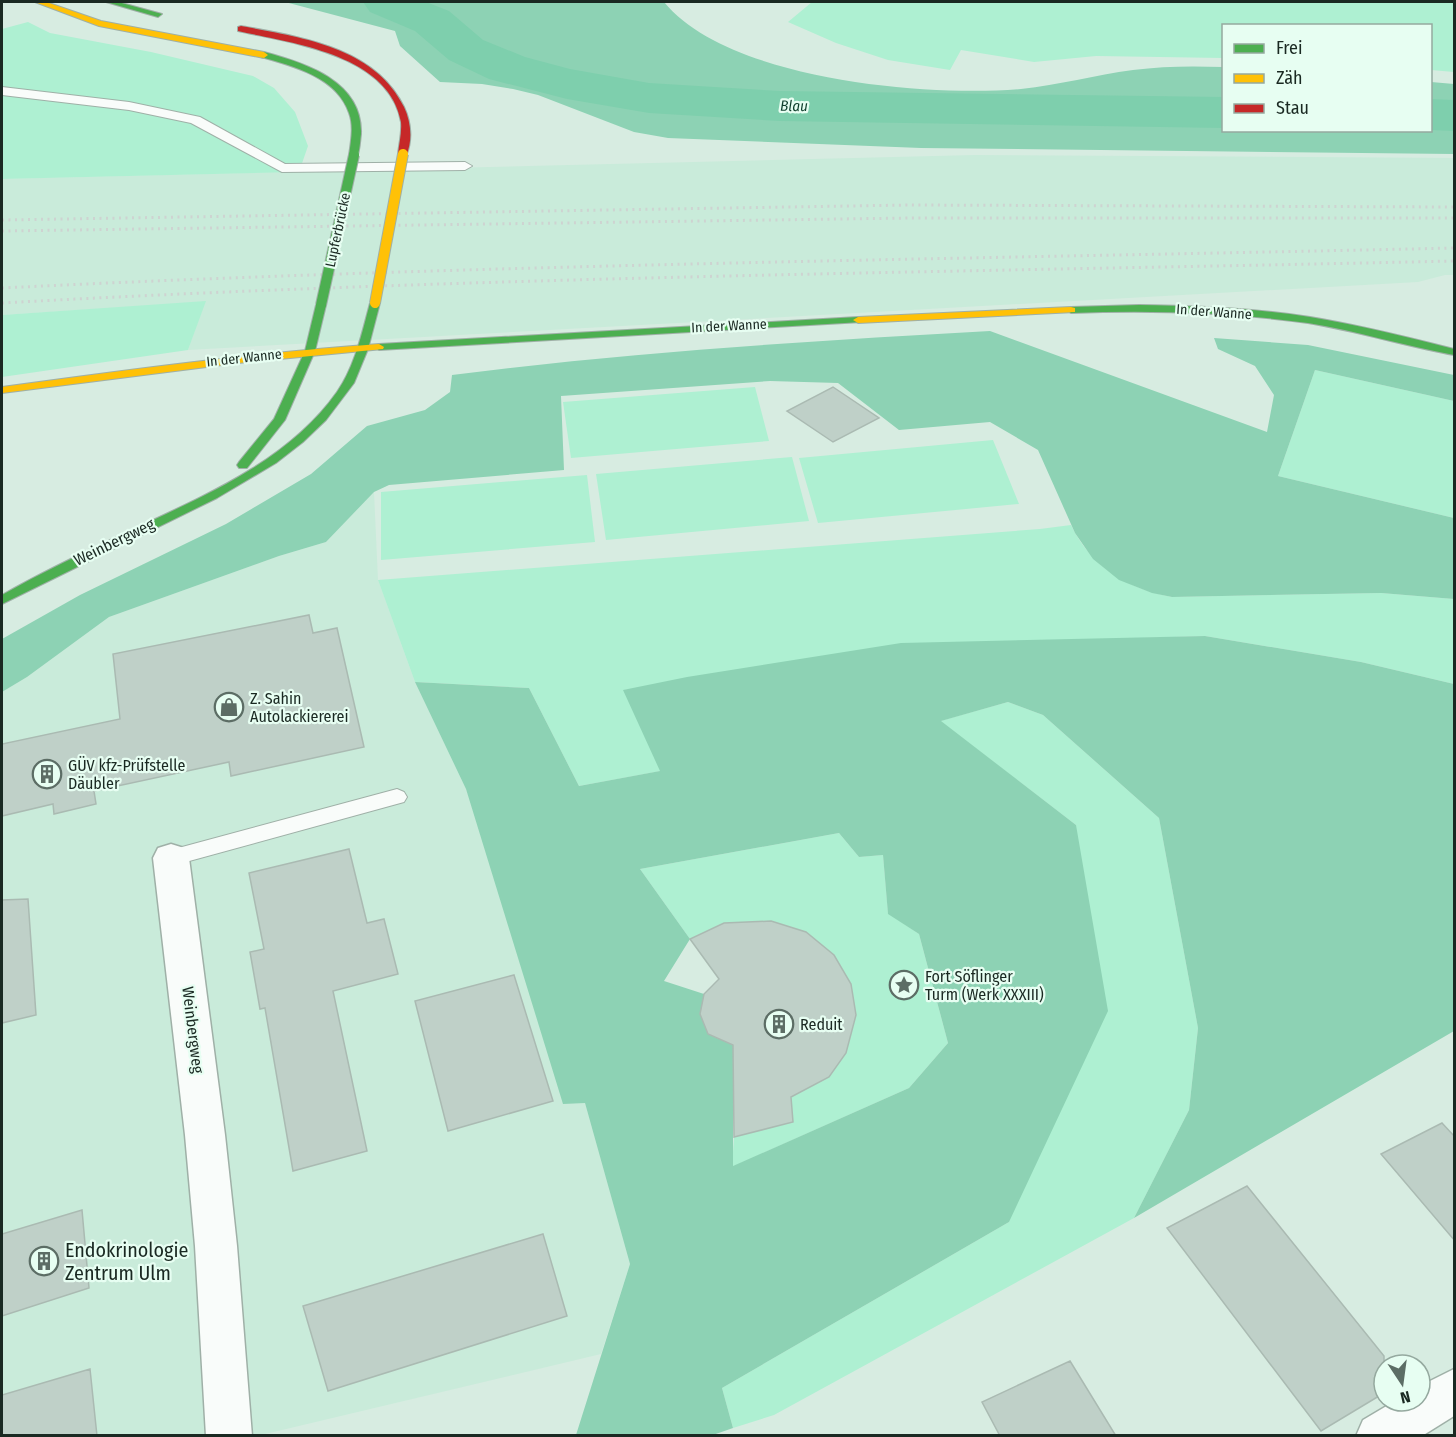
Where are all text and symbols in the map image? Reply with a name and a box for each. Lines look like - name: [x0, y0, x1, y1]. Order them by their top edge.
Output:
- legend: [1222, 24, 1432, 132]
- text: Frei: [1276, 37, 1302, 59]
- text: Zäh: [1276, 67, 1303, 89]
- water label: Blau: [780, 97, 808, 115]
- text: Stau: [1276, 97, 1309, 119]
- street label: Lupferbrücke: [322, 191, 354, 269]
- street label: In der Wanne: [1176, 301, 1252, 323]
- street label: In der Wanne: [691, 316, 767, 336]
- street label: In der Wanne: [206, 346, 283, 370]
- street label: Weinbergweg: [71, 514, 158, 570]
- place label: Z. Sahin Autolackiererei: [250, 689, 349, 726]
- shop icon: Z. Sahin Autolackiererei: [213, 691, 245, 723]
- place label: GÜV kfz-Prüfstelle Däubler: [68, 756, 185, 793]
- building icon: GÜV kfz-Prüfstelle Däubler: [31, 758, 63, 790]
- place label: Fort Söflinger Turm (Werk XXXIII): [925, 967, 1044, 1004]
- place icon: Fort Söflinger Turm (Werk XXXIII): [888, 969, 920, 1001]
- street label: Weinbergweg: [178, 985, 208, 1075]
- building icon: Reduit: [763, 1008, 795, 1040]
- place label: Reduit: [800, 1015, 843, 1034]
- place label: Endokrinologie Zentrum Ulm: [65, 1238, 188, 1285]
- building icon: Endokrinologie Zentrum Ulm: [28, 1245, 60, 1277]
- north arrow: [1372, 1353, 1432, 1413]
- text: N: [1398, 1387, 1412, 1407]

